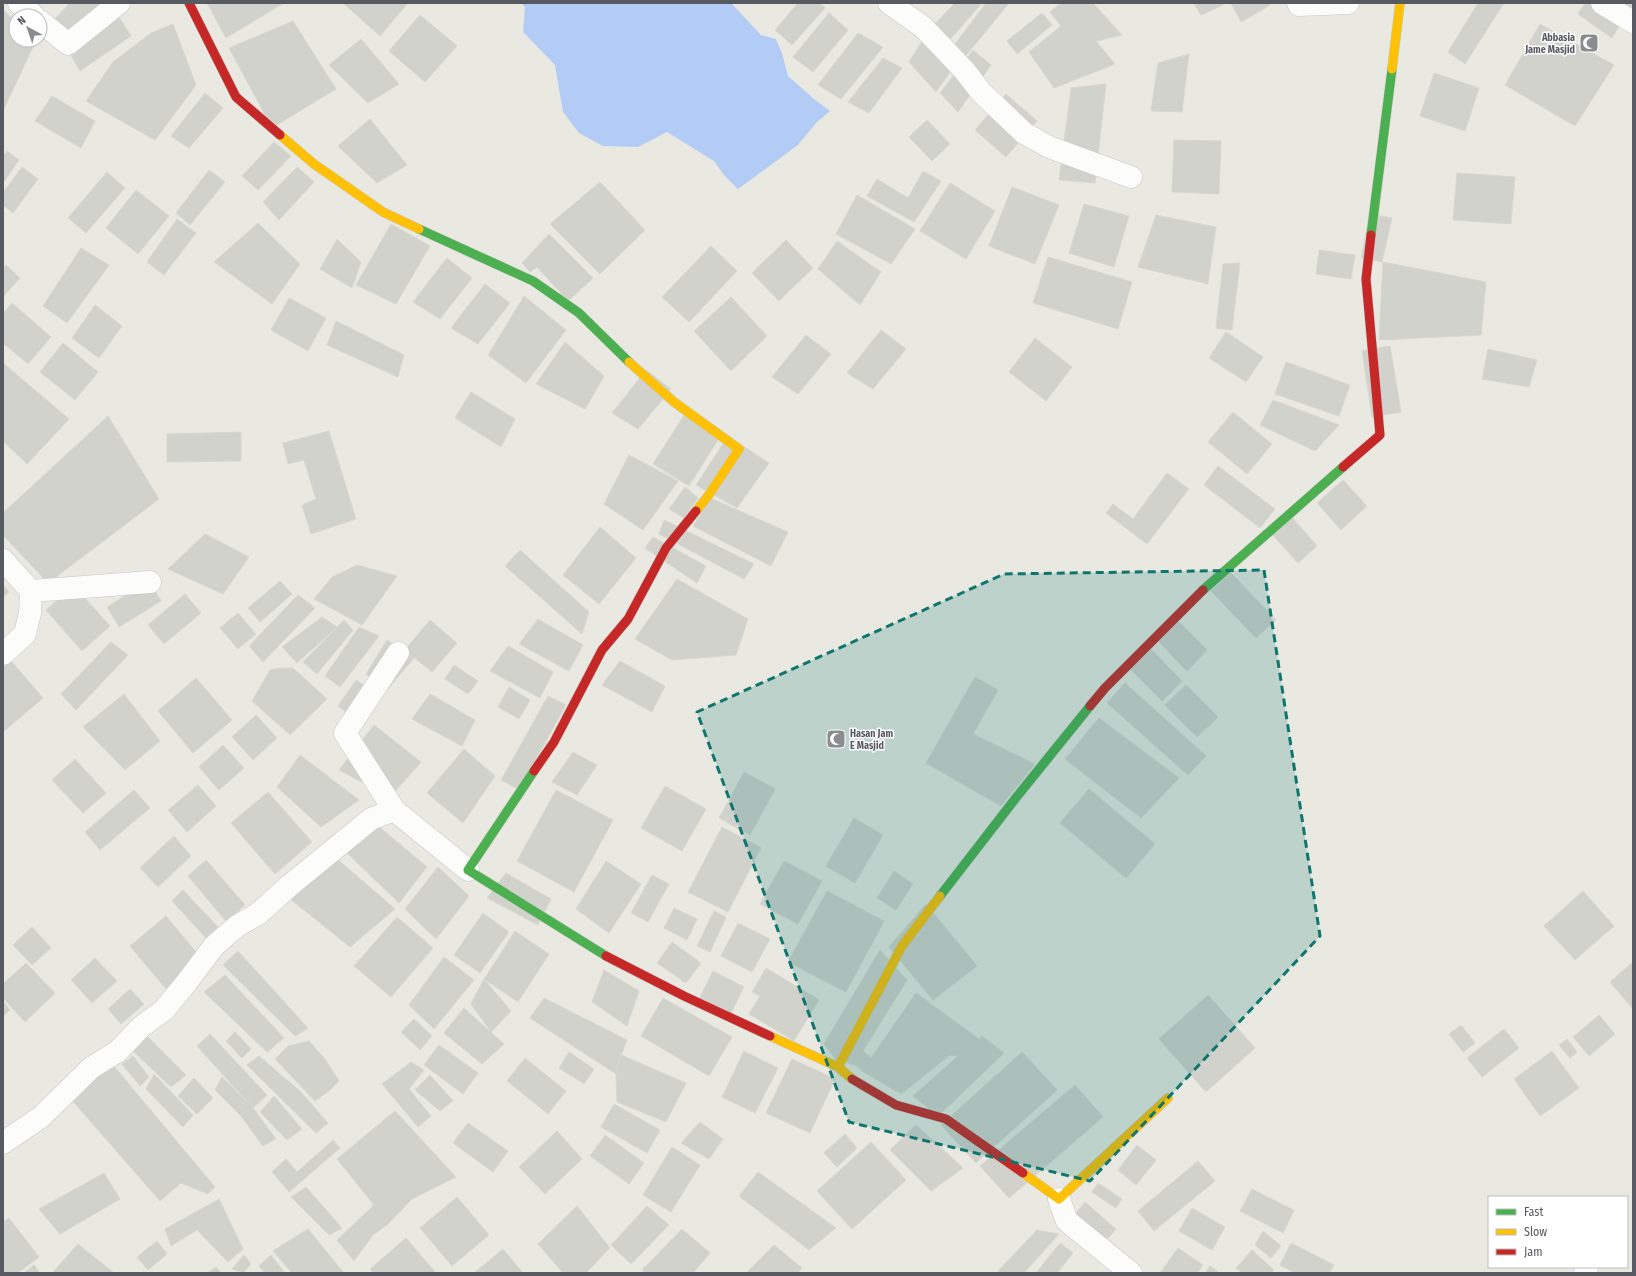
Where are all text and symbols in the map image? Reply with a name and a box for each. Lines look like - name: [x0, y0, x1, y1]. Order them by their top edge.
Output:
- north arrow: [8, 8, 48, 48]
- text: N: [15, 14, 29, 28]
- place label: Abbasia Jame Masjid: [1524, 32, 1575, 56]
- mosque icon: Abbasia Jame Masjid: [1578, 32, 1600, 54]
- mosque icon: Hasan Jam E Masjid: [825, 728, 847, 750]
- place label: Hasan Jam E Masjid: [850, 728, 893, 752]
- legend: [1488, 1196, 1628, 1268]
- text: Fast: [1524, 1205, 1543, 1219]
- text: Slow: [1524, 1225, 1547, 1239]
- text: Jam: [1524, 1245, 1542, 1259]

